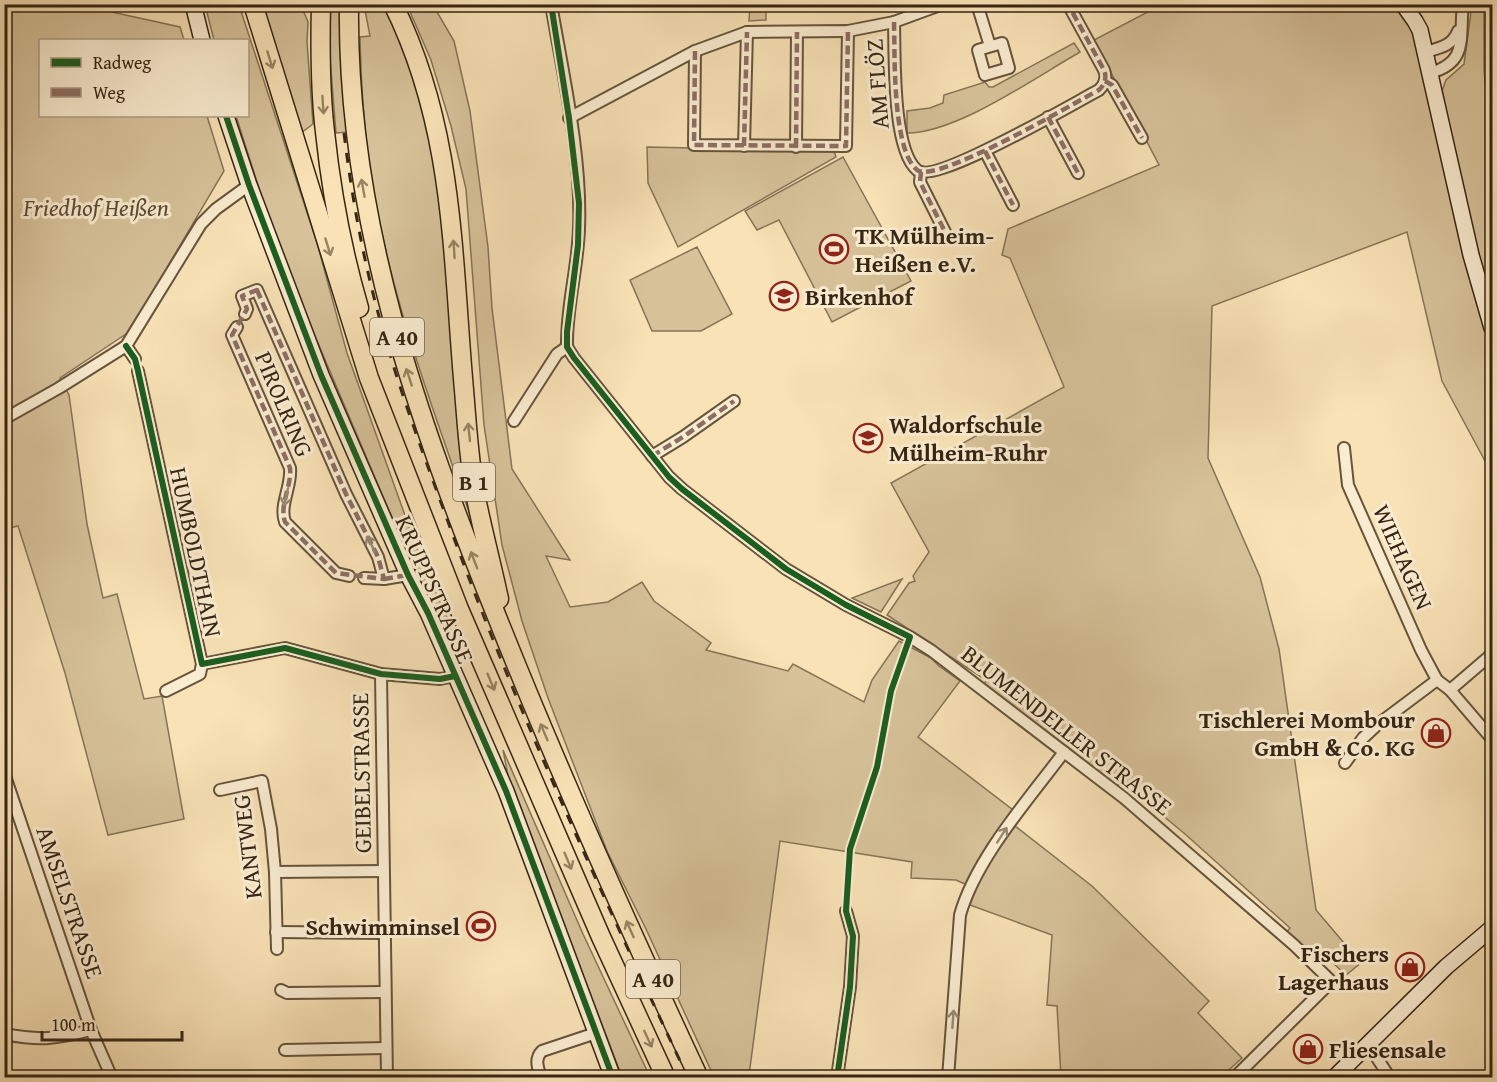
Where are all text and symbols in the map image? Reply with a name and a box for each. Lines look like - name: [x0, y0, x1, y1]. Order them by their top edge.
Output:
- street label: AM FLÖZ: [856, 38, 898, 130]
- legend: [39, 39, 249, 117]
- text: Radweg: [93, 49, 151, 76]
- one-way arrow: [265, 50, 276, 69]
- text: Weg: [93, 79, 125, 106]
- one-way arrow: [317, 94, 328, 114]
- one-way arrow: [357, 178, 368, 198]
- park label: Friedhof Heißen: [22, 190, 169, 225]
- place label: TK Mülheim- Heißen e.V.: [855, 218, 994, 281]
- sports icon: TK Mülheim- Heißen e.V.: [818, 233, 850, 265]
- one-way arrow: [323, 237, 334, 256]
- one-way arrow: [448, 239, 459, 259]
- place label: Birkenhof: [805, 279, 915, 314]
- school or university icon: Birkenhof: [768, 280, 800, 312]
- road number: A 40: [370, 318, 424, 356]
- street label: PIROLRING: [246, 346, 322, 462]
- one-way arrow: [403, 368, 414, 387]
- place label: Waldorfschule Mülheim-Ruhr: [889, 407, 1047, 470]
- one-way arrow: [463, 422, 474, 442]
- school or university icon: Waldorfschule Mülheim-Ruhr: [852, 422, 884, 454]
- road number: B 1: [453, 463, 495, 501]
- street label: HUMBOLDTHAIN: [161, 464, 231, 640]
- one-way arrow: [280, 487, 292, 506]
- street label: WIEHAGEN: [1364, 499, 1442, 616]
- street label: KRUPPSTRASSE: [387, 509, 483, 669]
- one-way arrow: [365, 535, 376, 553]
- one-way arrow: [468, 552, 479, 570]
- street label: BLUMENDELLER STRASSE: [954, 636, 1180, 824]
- one-way arrow: [486, 672, 497, 691]
- street label: GEIBELSTRASSE: [342, 693, 380, 853]
- place label: Tischlerei Mombour GmbH & Co. KG: [1199, 702, 1415, 765]
- shop icon: Tischlerei Mombour GmbH & Co. KG: [1420, 717, 1452, 749]
- one-way arrow: [538, 723, 549, 742]
- street label: KANTWEG: [223, 793, 271, 901]
- street label: AMSELSTRASSE: [28, 821, 112, 983]
- one-way arrow: [996, 828, 1008, 844]
- one-way arrow: [563, 851, 574, 870]
- place label: Schwimminsel: [305, 909, 461, 944]
- sports icon: Schwimminsel: [465, 910, 497, 942]
- one-way arrow: [624, 921, 635, 939]
- place label: Fischers Lagerhaus: [1278, 936, 1389, 999]
- shop icon: Fischers Lagerhaus: [1394, 951, 1426, 983]
- road number: A 40: [626, 960, 680, 998]
- scale bar: [42, 1004, 182, 1042]
- one-way arrow: [947, 1010, 958, 1030]
- text: 100 m: [51, 1011, 96, 1038]
- one-way arrow: [643, 1029, 655, 1047]
- place label: Fliesensale: [1329, 1032, 1446, 1067]
- shop icon: Fliesensale: [1292, 1033, 1324, 1065]

